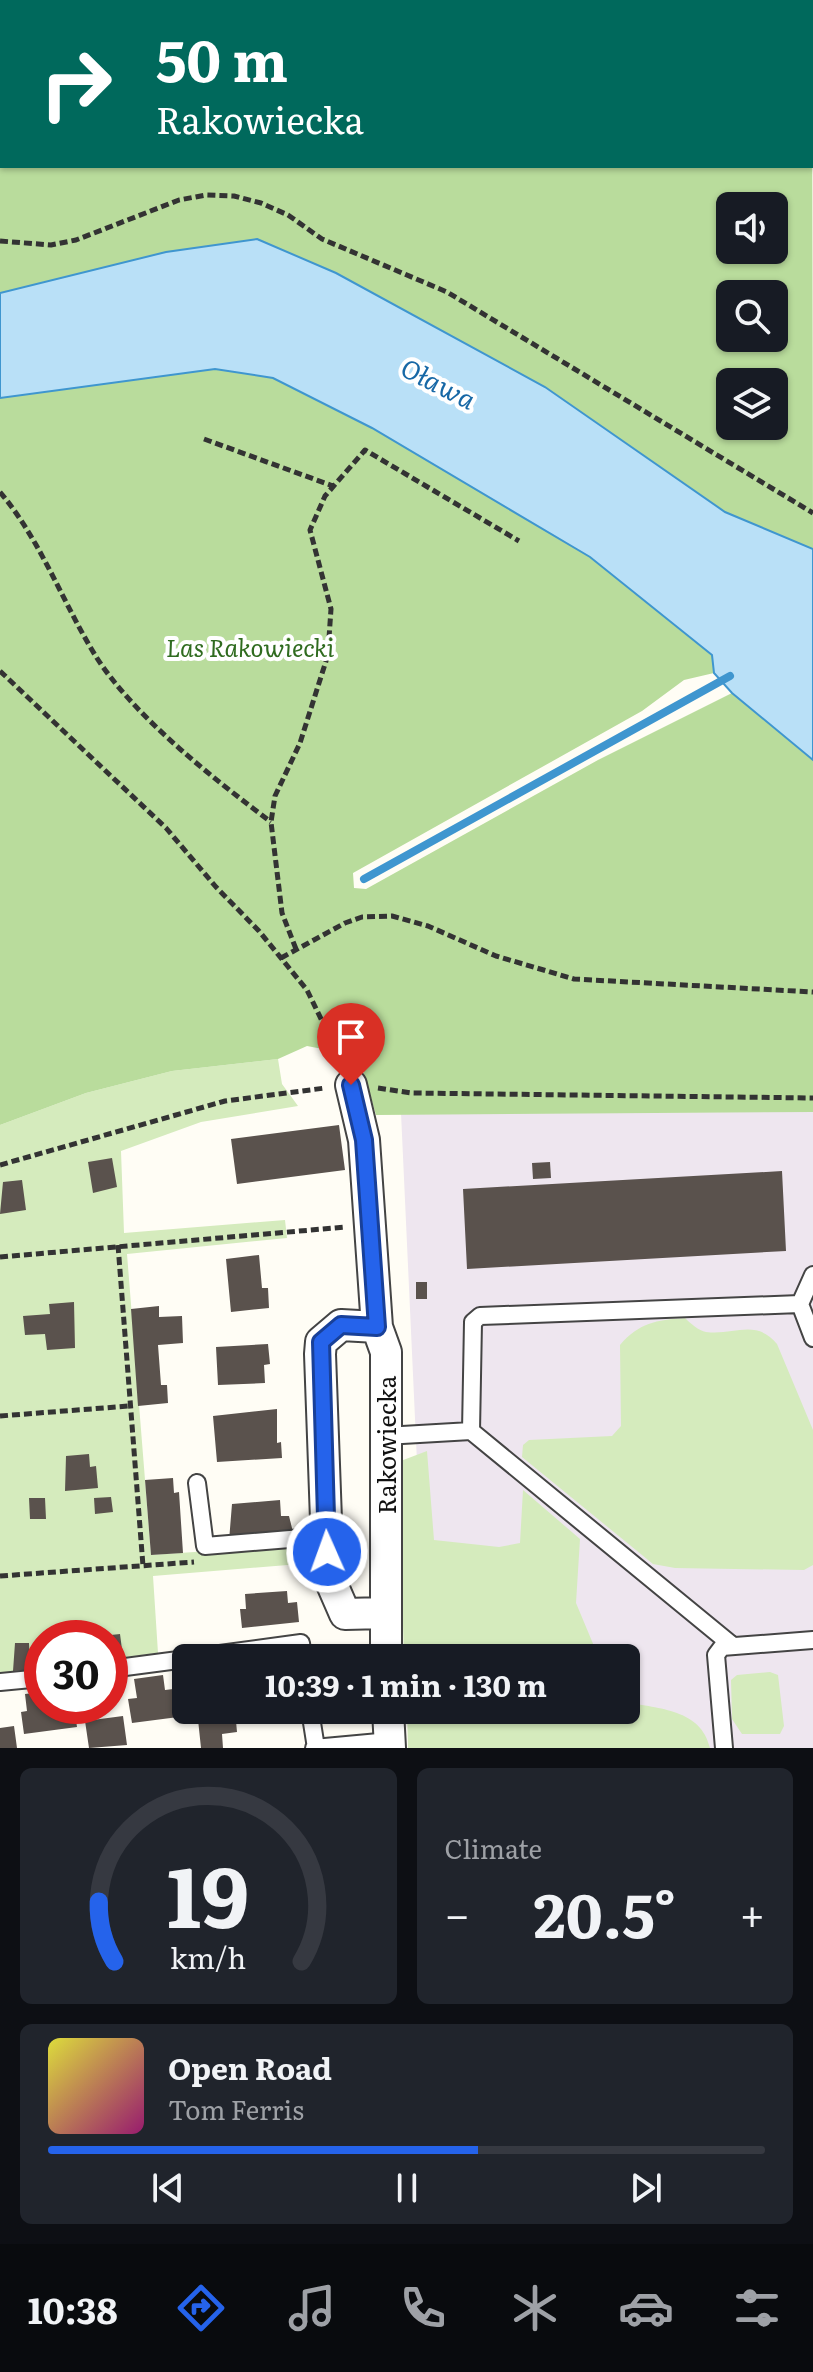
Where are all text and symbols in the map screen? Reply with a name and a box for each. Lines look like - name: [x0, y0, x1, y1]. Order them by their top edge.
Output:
- text: 50 m: [156, 16, 288, 99]
- icon: right: [24, 32, 128, 136]
- text: Rakowiecka: [156, 92, 364, 145]
- map controls: [716, 192, 788, 440]
- button: sound: [716, 192, 788, 264]
- button: search: [716, 280, 788, 352]
- water label: Oława: [395, 347, 483, 417]
- button: layers: [716, 368, 788, 440]
- park label: Las Rakowiecki: [166, 629, 334, 664]
- pin: [317, 1003, 385, 1085]
- icon: arrive: [329, 1015, 373, 1059]
- street label: Rakowiecka: [368, 1376, 403, 1514]
- position arrow: [285, 1510, 369, 1594]
- speed limit sign: 30: [24, 1620, 128, 1724]
- text: 10:39 · 1 min · 130 m: [265, 1662, 547, 1706]
- text: Climate: [445, 1828, 542, 1867]
- text: 19: [167, 1830, 249, 1954]
- text: 20.5°: [533, 1867, 676, 1956]
- text: −: [445, 1879, 470, 1945]
- text: +: [739, 1879, 765, 1945]
- text: km/h: [170, 1935, 246, 1978]
- text: Open Road: [168, 2045, 332, 2089]
- text: Tom Ferris: [168, 2089, 304, 2128]
- icon: previous: [146, 2166, 190, 2210]
- icon: pause: [385, 2166, 429, 2210]
- icon: next: [624, 2166, 668, 2210]
- icon: directions: [173, 2280, 229, 2336]
- icon: music: [284, 2280, 340, 2336]
- icon: phone: [395, 2280, 451, 2336]
- icon: climate: [507, 2280, 563, 2336]
- icon: car: [618, 2280, 674, 2336]
- icon: filters: [729, 2280, 785, 2336]
- text: 10:38: [28, 2282, 118, 2335]

